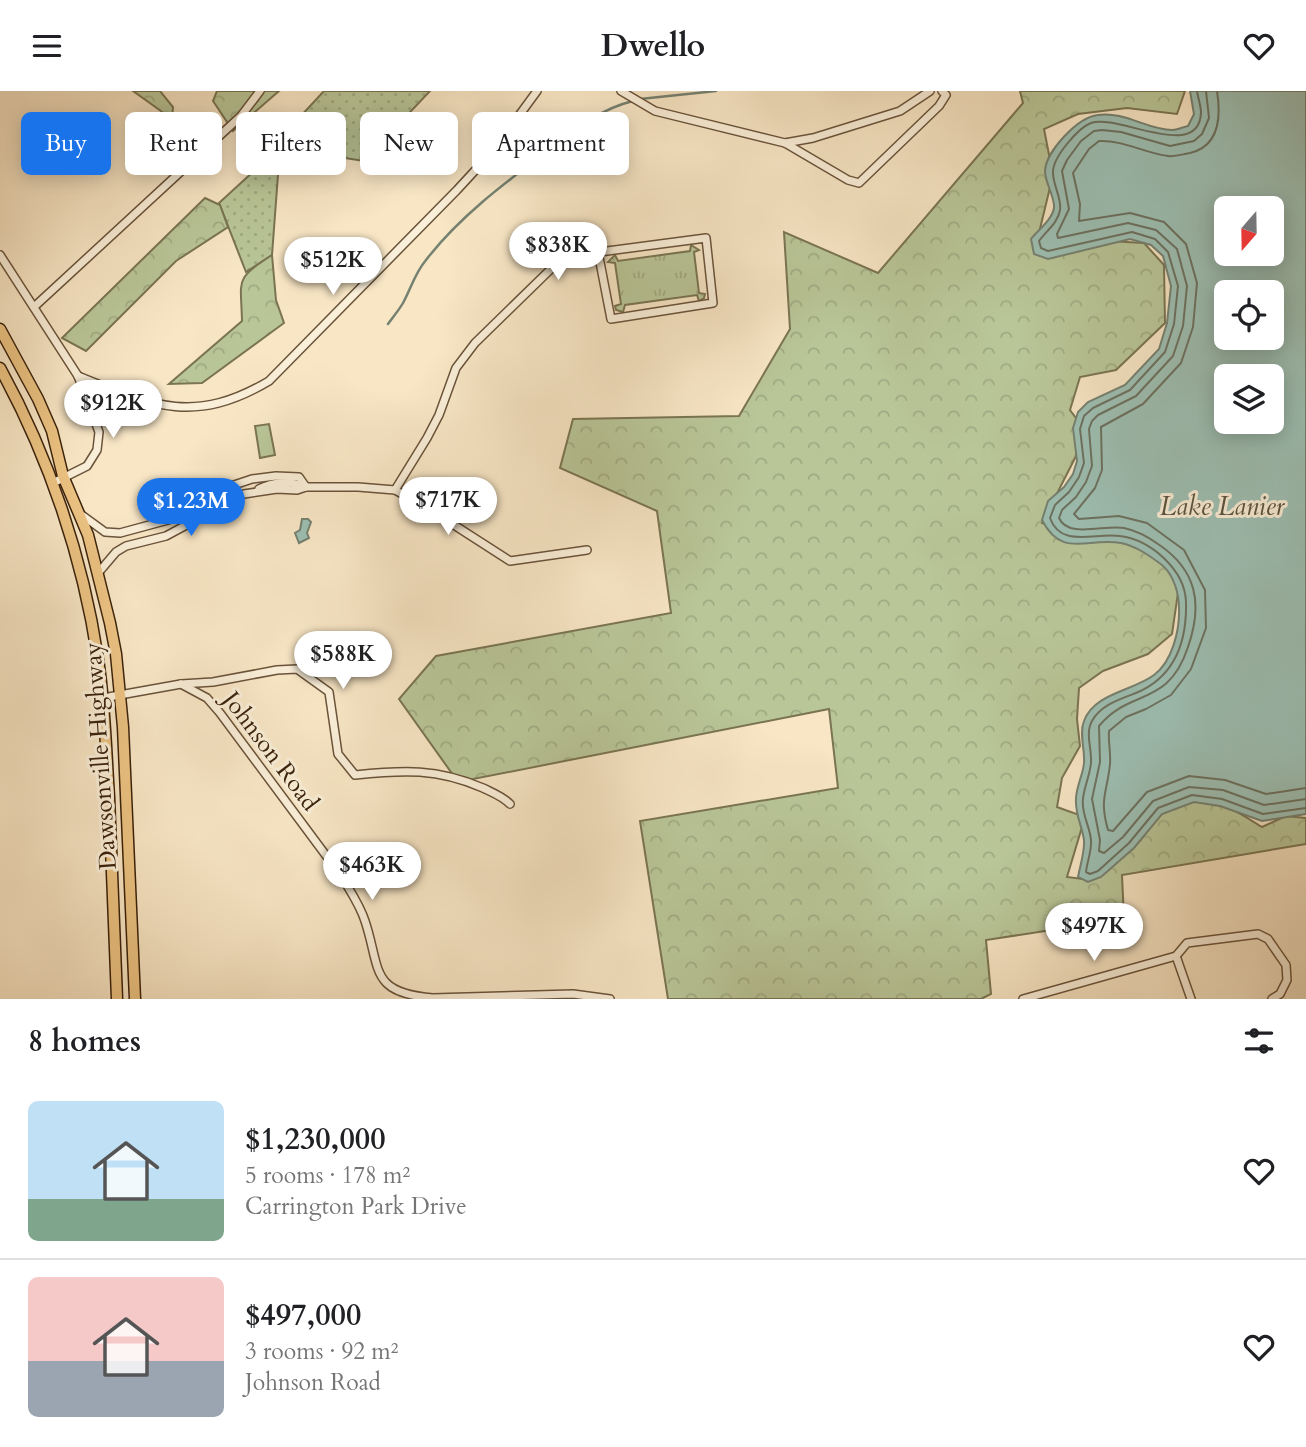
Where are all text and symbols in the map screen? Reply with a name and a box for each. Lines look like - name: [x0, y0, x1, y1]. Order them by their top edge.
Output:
- text: Dwello: [601, 24, 705, 68]
- icon: menu: [28, 27, 66, 65]
- icon: heart: [1240, 27, 1278, 65]
- chip: Buy: [21, 112, 111, 175]
- chip: Rent: [125, 112, 222, 175]
- chip: Filters: [236, 112, 346, 175]
- chip: New: [360, 112, 458, 175]
- chip: Apartment: [472, 112, 629, 175]
- north arrow: [1214, 196, 1284, 266]
- map controls: [1214, 196, 1284, 434]
- pin: $838K: [509, 223, 607, 282]
- text: $838K: [525, 229, 591, 260]
- pin: $512K: [284, 237, 382, 297]
- text: $512K: [300, 244, 366, 275]
- button: locate: [1214, 280, 1284, 350]
- button: layers: [1214, 364, 1284, 434]
- pin: $912K: [64, 381, 162, 440]
- text: $912K: [80, 387, 146, 418]
- pin: $717K: [399, 477, 497, 537]
- pin: $1.23M: [134, 479, 248, 538]
- text: $717K: [415, 484, 481, 515]
- text: $1.23M: [153, 485, 229, 516]
- water label: Lake Lanier: [1160, 489, 1286, 524]
- pin: $588K: [294, 631, 392, 691]
- text: $588K: [310, 638, 376, 669]
- street label: Dawsonville Highway: [76, 641, 125, 871]
- street label: Johnson Road: [213, 682, 327, 818]
- pin: $463K: [323, 843, 421, 902]
- text: $463K: [339, 849, 405, 880]
- pin: $497K: [1045, 903, 1143, 963]
- text: $497K: [1061, 910, 1127, 941]
- text: 8 homes: [28, 1021, 141, 1062]
- icon: filters: [1240, 1022, 1278, 1060]
- text: $1,230,000: [245, 1119, 386, 1160]
- icon: home: [84, 1129, 168, 1213]
- icon: heart: [1240, 1152, 1278, 1190]
- text: 5 rooms · 178 m²: [245, 1160, 410, 1191]
- text: Carrington Park Drive: [245, 1191, 467, 1222]
- text: $497,000: [245, 1295, 361, 1336]
- icon: home: [84, 1305, 168, 1389]
- icon: heart: [1240, 1328, 1278, 1366]
- text: 3 rooms · 92 m²: [245, 1336, 398, 1367]
- text: Johnson Road: [245, 1367, 381, 1398]

